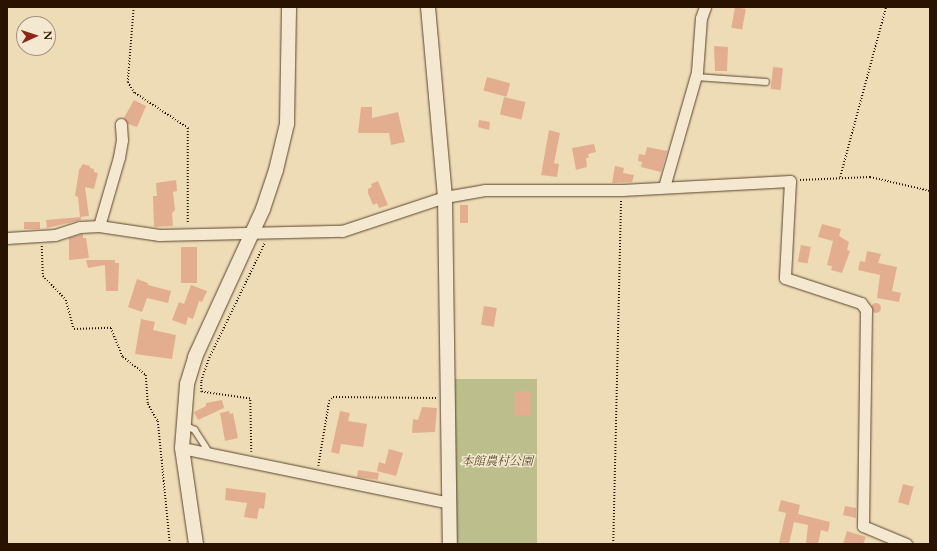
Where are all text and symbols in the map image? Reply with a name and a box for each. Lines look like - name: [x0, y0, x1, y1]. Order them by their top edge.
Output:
- north arrow: [16, 16, 56, 56]
- text: N: [40, 30, 55, 41]
- park label: 本館農村公園: [461, 455, 533, 469]

